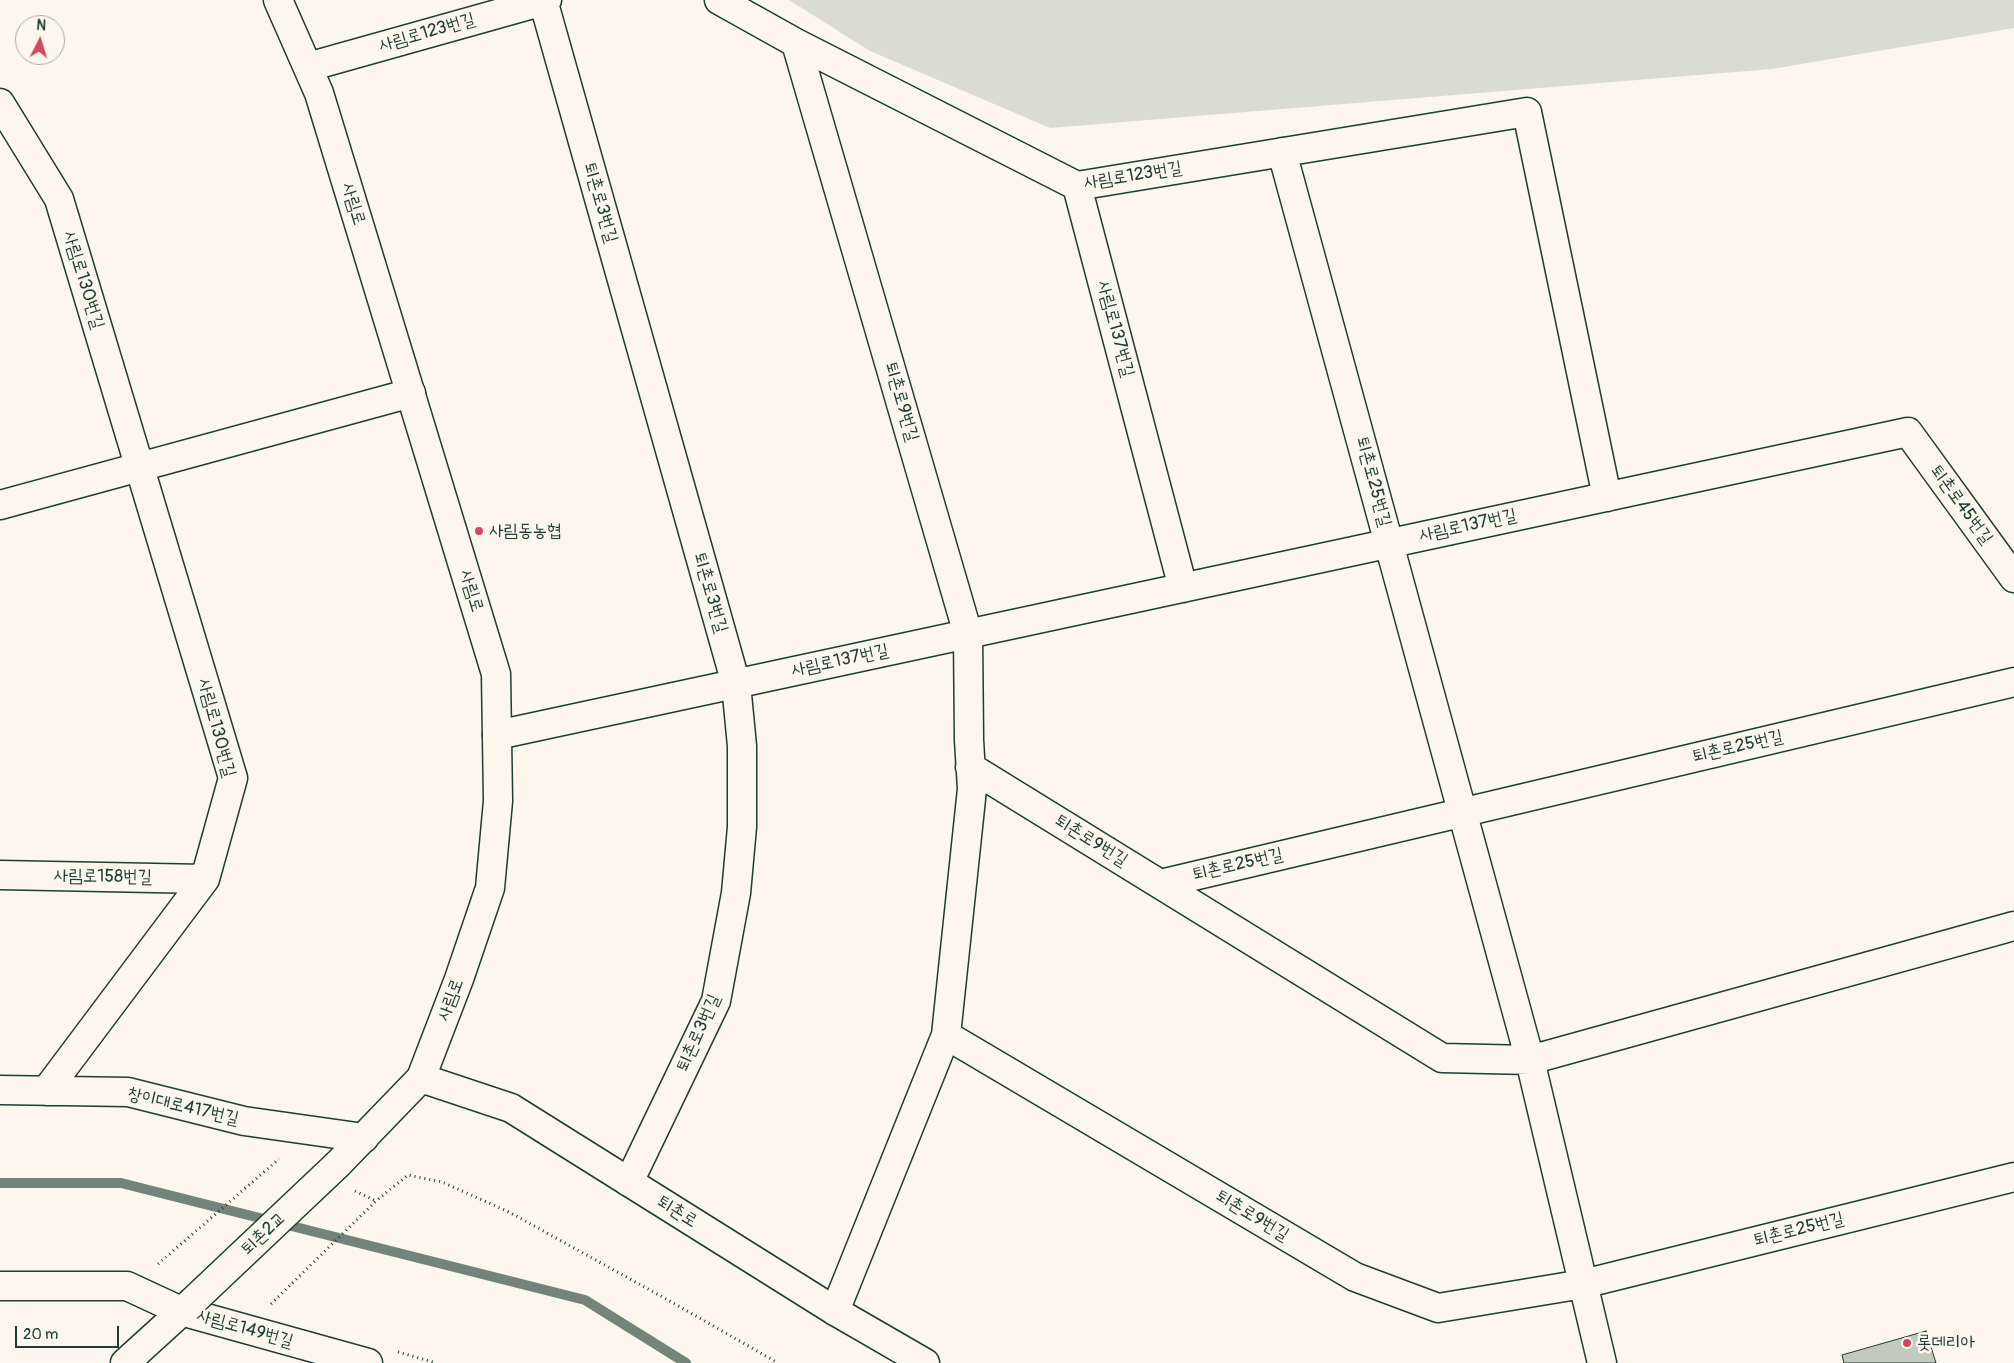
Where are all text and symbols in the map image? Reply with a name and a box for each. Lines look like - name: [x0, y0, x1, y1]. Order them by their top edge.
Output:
- street label: 사림로123번길: [376, 9, 478, 57]
- north arrow: [15, 15, 65, 65]
- text: N: [36, 17, 47, 34]
- street label: 사림로123번길: [1082, 158, 1184, 194]
- street label: 퇴촌로3번길: [578, 160, 622, 246]
- street label: 사림로: [336, 180, 370, 228]
- street label: 사림로130번길: [58, 228, 108, 332]
- street label: 사림로137번길: [1092, 278, 1138, 380]
- street label: 퇴촌로9번길: [879, 360, 923, 444]
- street label: 퇴촌로25번길: [1351, 435, 1395, 529]
- street label: 퇴촌로45번길: [1925, 461, 1997, 549]
- street label: 사림로137번길: [1417, 505, 1519, 547]
- place label: 사림동농협: [489, 520, 561, 542]
- marker: 사림동농협: [473, 525, 485, 537]
- street label: 퇴촌로3번길: [688, 550, 732, 636]
- street label: 사림로: [454, 567, 488, 615]
- street label: 사림로137번길: [789, 640, 891, 682]
- street label: 사림로130번길: [192, 676, 240, 780]
- street label: 퇴촌로25번길: [1691, 726, 1785, 768]
- street label: 퇴촌로9번길: [1051, 810, 1131, 872]
- street label: 퇴촌로25번길: [1191, 844, 1285, 886]
- street label: 사림로158번길: [54, 865, 152, 889]
- street label: 사림로: [433, 976, 469, 1024]
- street label: 퇴촌로3번길: [672, 991, 726, 1075]
- street label: 창이대로417번길: [125, 1084, 241, 1130]
- street label: 퇴촌로9번길: [1211, 1186, 1293, 1246]
- street label: 퇴촌로: [653, 1191, 701, 1233]
- street label: 퇴촌2교: [237, 1208, 291, 1260]
- street label: 퇴촌로25번길: [1752, 1208, 1846, 1252]
- street label: 사림로149번길: [194, 1305, 296, 1353]
- scale bar: [18, 1316, 121, 1348]
- text: 20 m: [23, 1325, 58, 1344]
- place label: 롯데리아: [1917, 1332, 1975, 1354]
- marker: 롯데리아: [1901, 1337, 1913, 1349]

